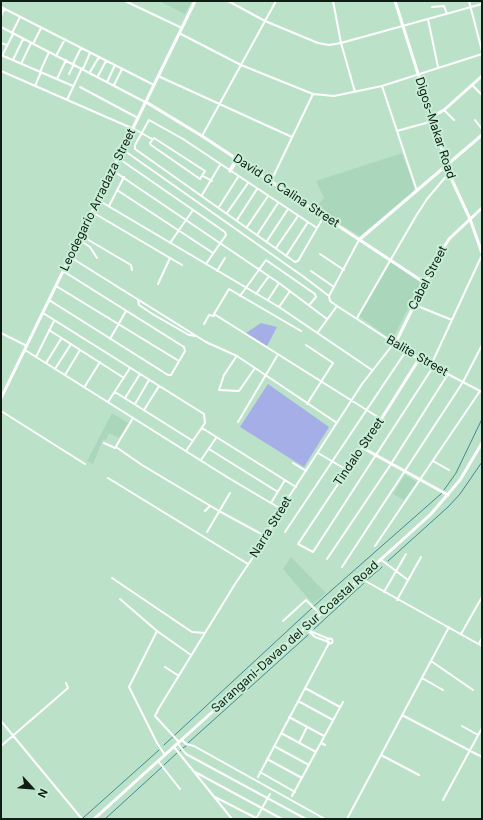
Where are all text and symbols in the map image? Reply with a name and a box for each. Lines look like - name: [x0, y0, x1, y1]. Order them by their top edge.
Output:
- street label: Digos-Makar Road: [412, 76, 458, 180]
- street label: Leodegario Arradaza Street: [57, 127, 139, 273]
- street label: David G. Calina Street: [230, 151, 342, 231]
- street label: Cabel Street: [406, 244, 450, 312]
- street label: Balite Street: [384, 333, 450, 379]
- street label: Tindalo Street: [331, 415, 387, 489]
- street label: Narra Street: [247, 494, 295, 560]
- street label: Sarangani-Davao del Sur Coastal Road: [208, 558, 382, 716]
- north arrow: [12, 768, 52, 808]
- text: N: [35, 786, 51, 800]

